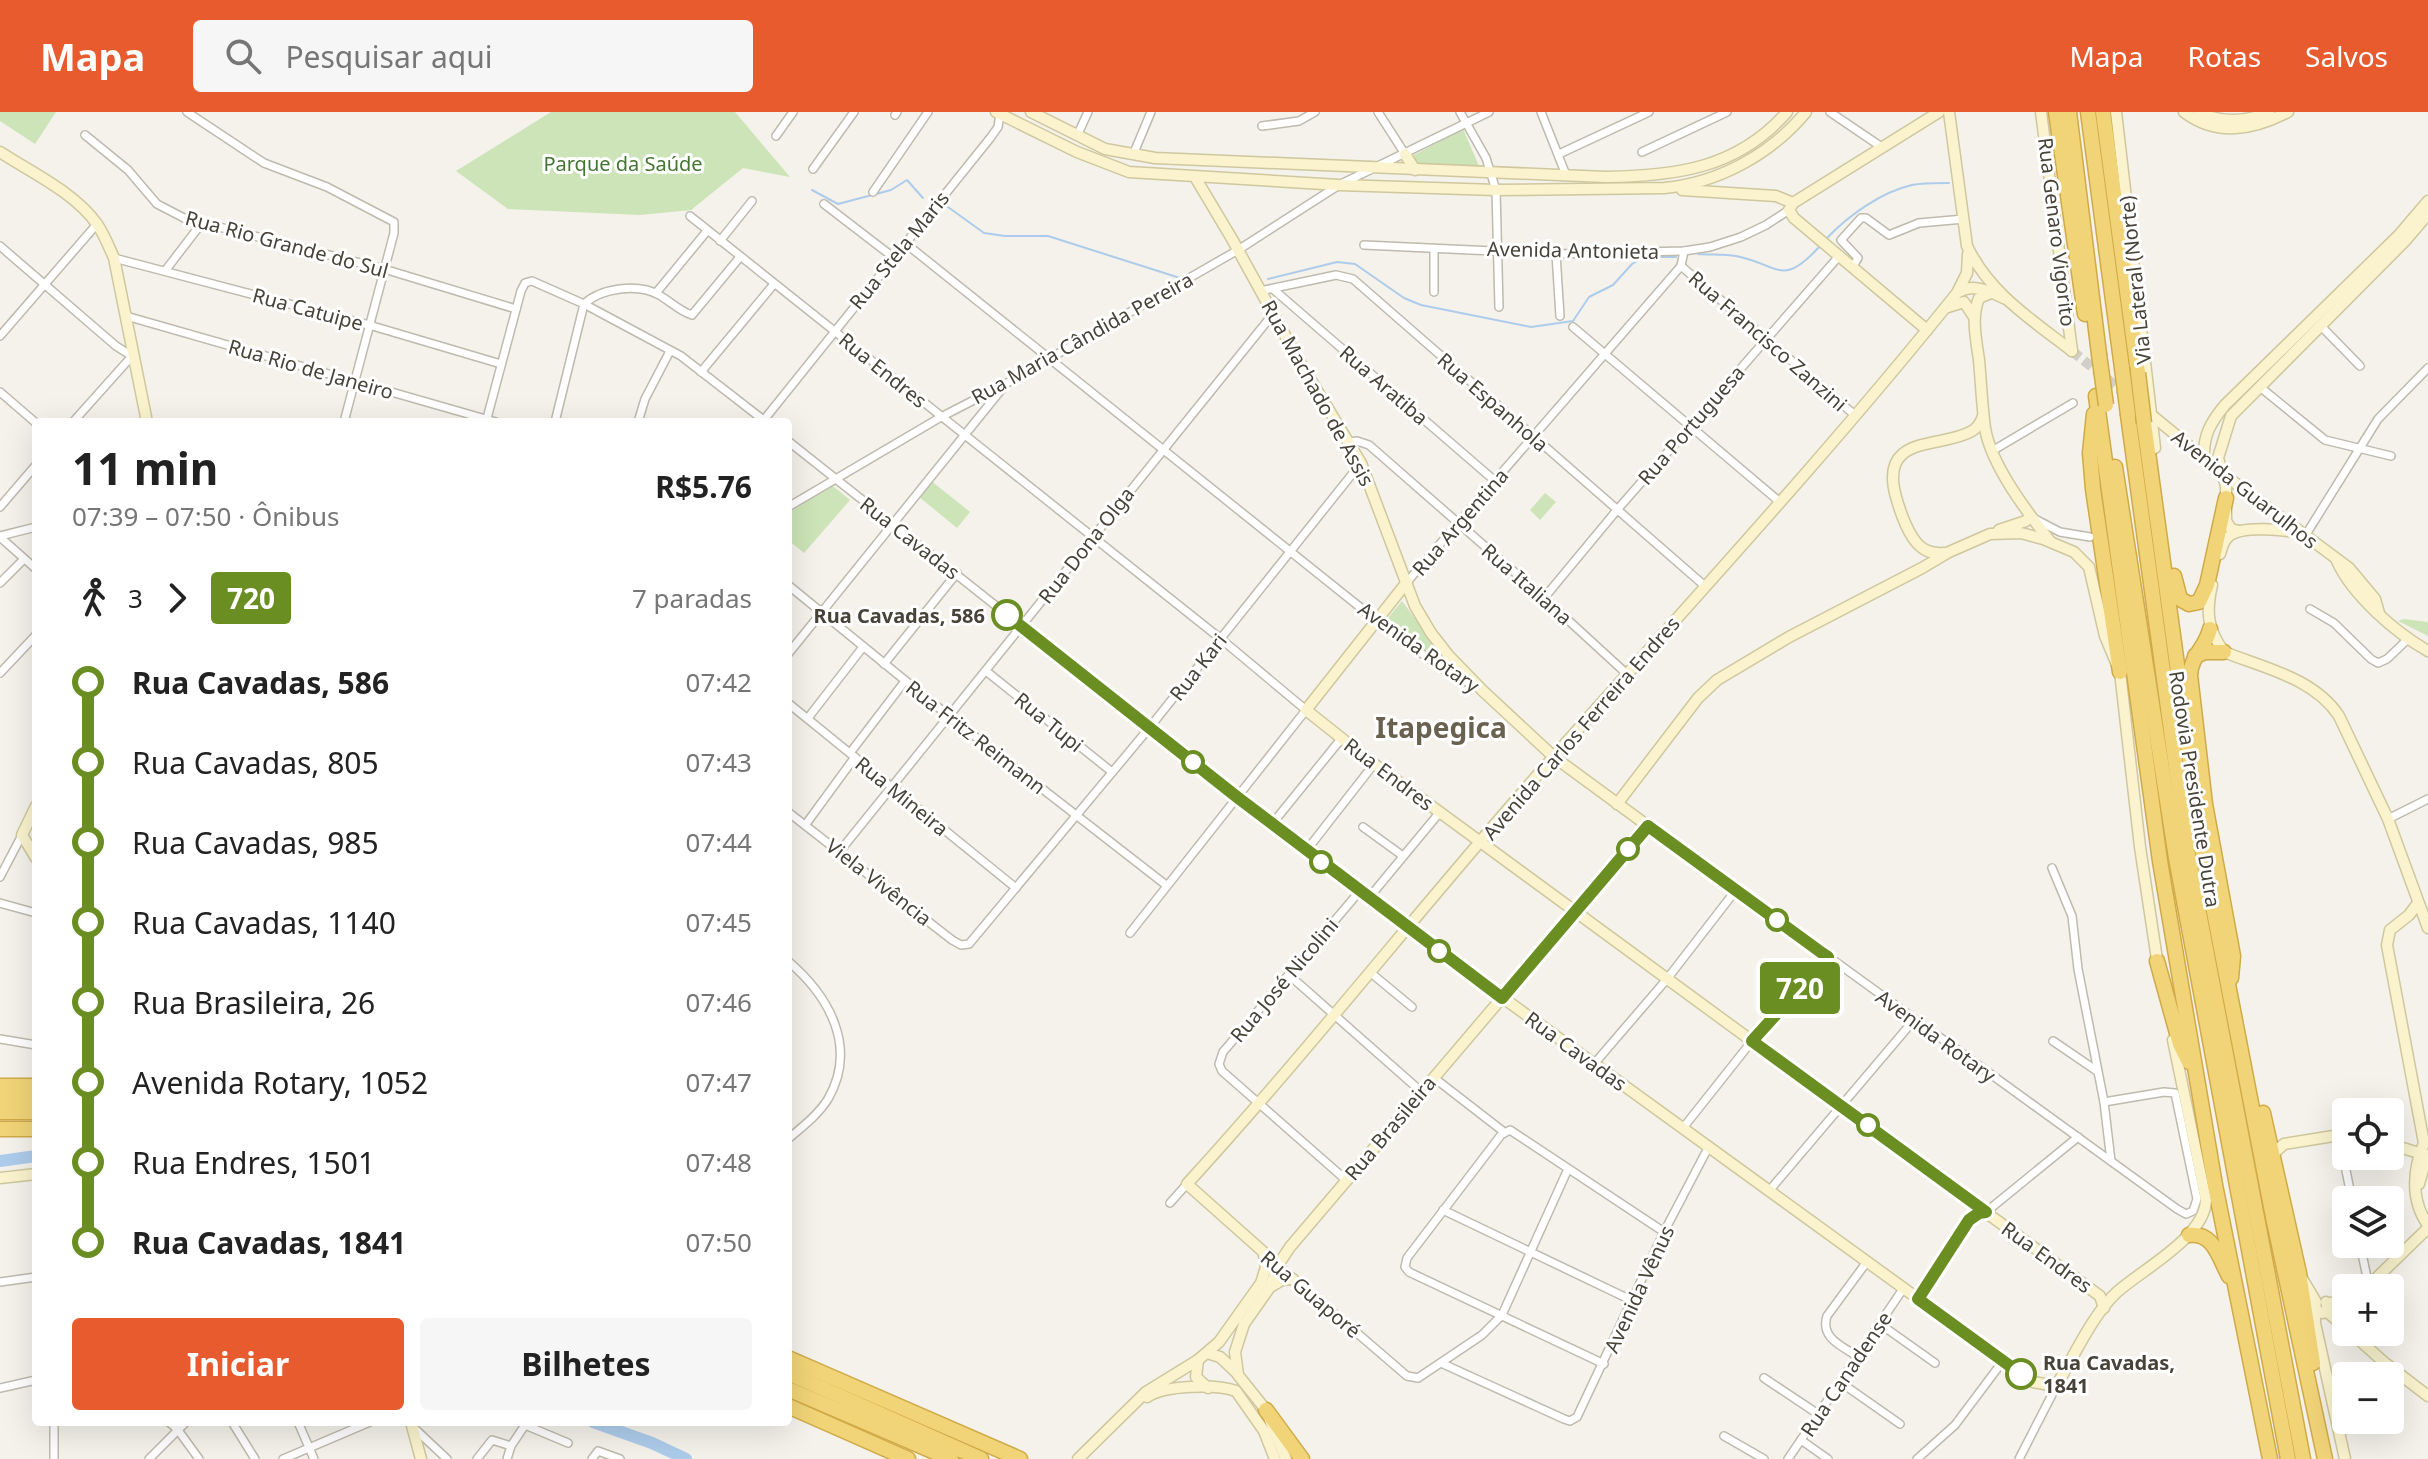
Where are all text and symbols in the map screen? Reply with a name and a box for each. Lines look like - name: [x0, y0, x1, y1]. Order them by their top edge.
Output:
- search box: [193, 20, 753, 92]
- text: Mapa: [40, 30, 145, 82]
- icon: search: [221, 34, 265, 78]
- text: Pesquisar aqui: [285, 36, 493, 77]
- text: Mapa: [2069, 37, 2144, 75]
- text: Rotas: [2188, 37, 2261, 75]
- text: Salvos: [2305, 37, 2388, 75]
- street label: Rua Genaro Vigorito: [2032, 136, 2082, 328]
- park label: Parque da Saúde: [543, 150, 703, 177]
- street label: Rua Stela Maris: [843, 185, 955, 315]
- street label: Via Lateral (Norte): [2113, 194, 2157, 366]
- street label: Rua Rio Grande do Sul: [183, 204, 391, 284]
- street label: Avenida Antonieta: [1487, 235, 1659, 265]
- street label: Rua Francisco Zanzini: [1683, 265, 1853, 417]
- street label: Rua Maria Cândida Pereira: [966, 266, 1198, 410]
- street label: Rua Catuipe: [250, 281, 366, 337]
- street label: Rua Machado de Assis: [1256, 295, 1380, 491]
- street label: Rua Endres: [833, 326, 933, 414]
- street label: Rua Rio de Janeiro: [225, 333, 397, 405]
- street label: Rua Aratiba: [1334, 339, 1434, 431]
- street label: Rua Espanhola: [1432, 346, 1554, 458]
- street label: Rua Portuguesa: [1632, 360, 1750, 490]
- street label: Avenida Guarulhos: [2166, 423, 2324, 555]
- text: 11 min: [72, 438, 218, 498]
- street label: Rua Argentina: [1406, 463, 1514, 581]
- text: R$5.76: [655, 466, 752, 507]
- street label: Rua Dona Olga: [1032, 481, 1140, 609]
- street label: Rua Cavadas: [855, 491, 965, 585]
- text: 07:39 – 07:50 · Ônibus: [72, 498, 340, 534]
- street label: Rua Italiana: [1476, 537, 1578, 631]
- icon: walk: [72, 576, 116, 620]
- icon: forward: [155, 576, 199, 620]
- text: 720: [227, 579, 275, 617]
- text: 3: [128, 580, 143, 616]
- text: 7 paradas: [632, 580, 752, 616]
- street label: Avenida Rotary: [1353, 595, 1486, 699]
- marker: Rua Cavadas, 586: [992, 600, 1022, 630]
- place label: Rua Cavadas, 586: [814, 602, 985, 629]
- street label: Avenida Carlos Ferreira Endres: [1476, 611, 1686, 845]
- street label: Rua Kari: [1163, 628, 1233, 706]
- text: Rua Cavadas, 586: [132, 662, 389, 703]
- text: 07:42: [686, 664, 752, 700]
- street label: Rodovia Presidente Dutra: [2163, 669, 2227, 909]
- street label: Rua Fritz Reimann: [901, 674, 1051, 800]
- street label: Rua Tupi: [1009, 686, 1089, 758]
- district label: Itapegica: [1375, 708, 1507, 746]
- street label: Rua Endres: [1339, 731, 1439, 817]
- text: Rua Cavadas, 805: [132, 742, 379, 783]
- text: 07:43: [686, 744, 752, 780]
- street label: Rua Mineira: [850, 750, 954, 842]
- unlabelled marker: [1182, 751, 1204, 773]
- text: Rua Cavadas, 985: [132, 822, 379, 863]
- text: 07:44: [686, 824, 752, 860]
- street label: Viela Vivência: [821, 832, 937, 932]
- unlabelled marker: [1617, 838, 1639, 860]
- unlabelled marker: [1310, 851, 1332, 873]
- text: Rua Cavadas, 1140: [132, 902, 396, 943]
- text: 07:45: [686, 904, 752, 940]
- unlabelled marker: [1766, 909, 1788, 931]
- street label: Rua José Nicolini: [1224, 912, 1344, 1048]
- unlabelled marker: [1428, 940, 1450, 962]
- line badge: 720: [1754, 962, 1846, 1014]
- text: 720: [1776, 969, 1824, 1007]
- text: Rua Brasileira, 26: [132, 982, 375, 1023]
- street label: Avenida Rotary: [1871, 983, 2002, 1089]
- text: 07:46: [686, 984, 752, 1020]
- street label: Rua Cavadas: [1520, 1005, 1632, 1097]
- text: Avenida Rotary, 1052: [132, 1062, 428, 1103]
- text: 07:47: [686, 1064, 752, 1100]
- street label: Rua Brasileira: [1338, 1070, 1442, 1186]
- map controls: [2332, 1098, 2404, 1434]
- button: locate: [2332, 1098, 2404, 1170]
- unlabelled marker: [1857, 1114, 1879, 1136]
- text: Rua Endres, 1501: [132, 1142, 375, 1183]
- text: 07:48: [686, 1144, 752, 1180]
- button: layers: [2332, 1186, 2404, 1258]
- street label: Rua Endres: [1996, 1215, 2098, 1299]
- street label: Avenida Vênus: [1598, 1221, 1680, 1357]
- text: Rua Cavadas, 1841: [132, 1222, 406, 1263]
- text: 07:50: [686, 1224, 752, 1260]
- street label: Rua Guaporé: [1255, 1244, 1367, 1344]
- button: +: [2332, 1274, 2404, 1346]
- street label: Rua Canadense: [1794, 1306, 1898, 1442]
- button: Iniciar: [72, 1318, 404, 1410]
- button: Bilhetes: [420, 1318, 752, 1410]
- place label: Rua Cavadas, 1841: [2043, 1349, 2175, 1399]
- marker: Rua Cavadas, 1841: [2006, 1359, 2036, 1389]
- button: −: [2332, 1362, 2404, 1434]

